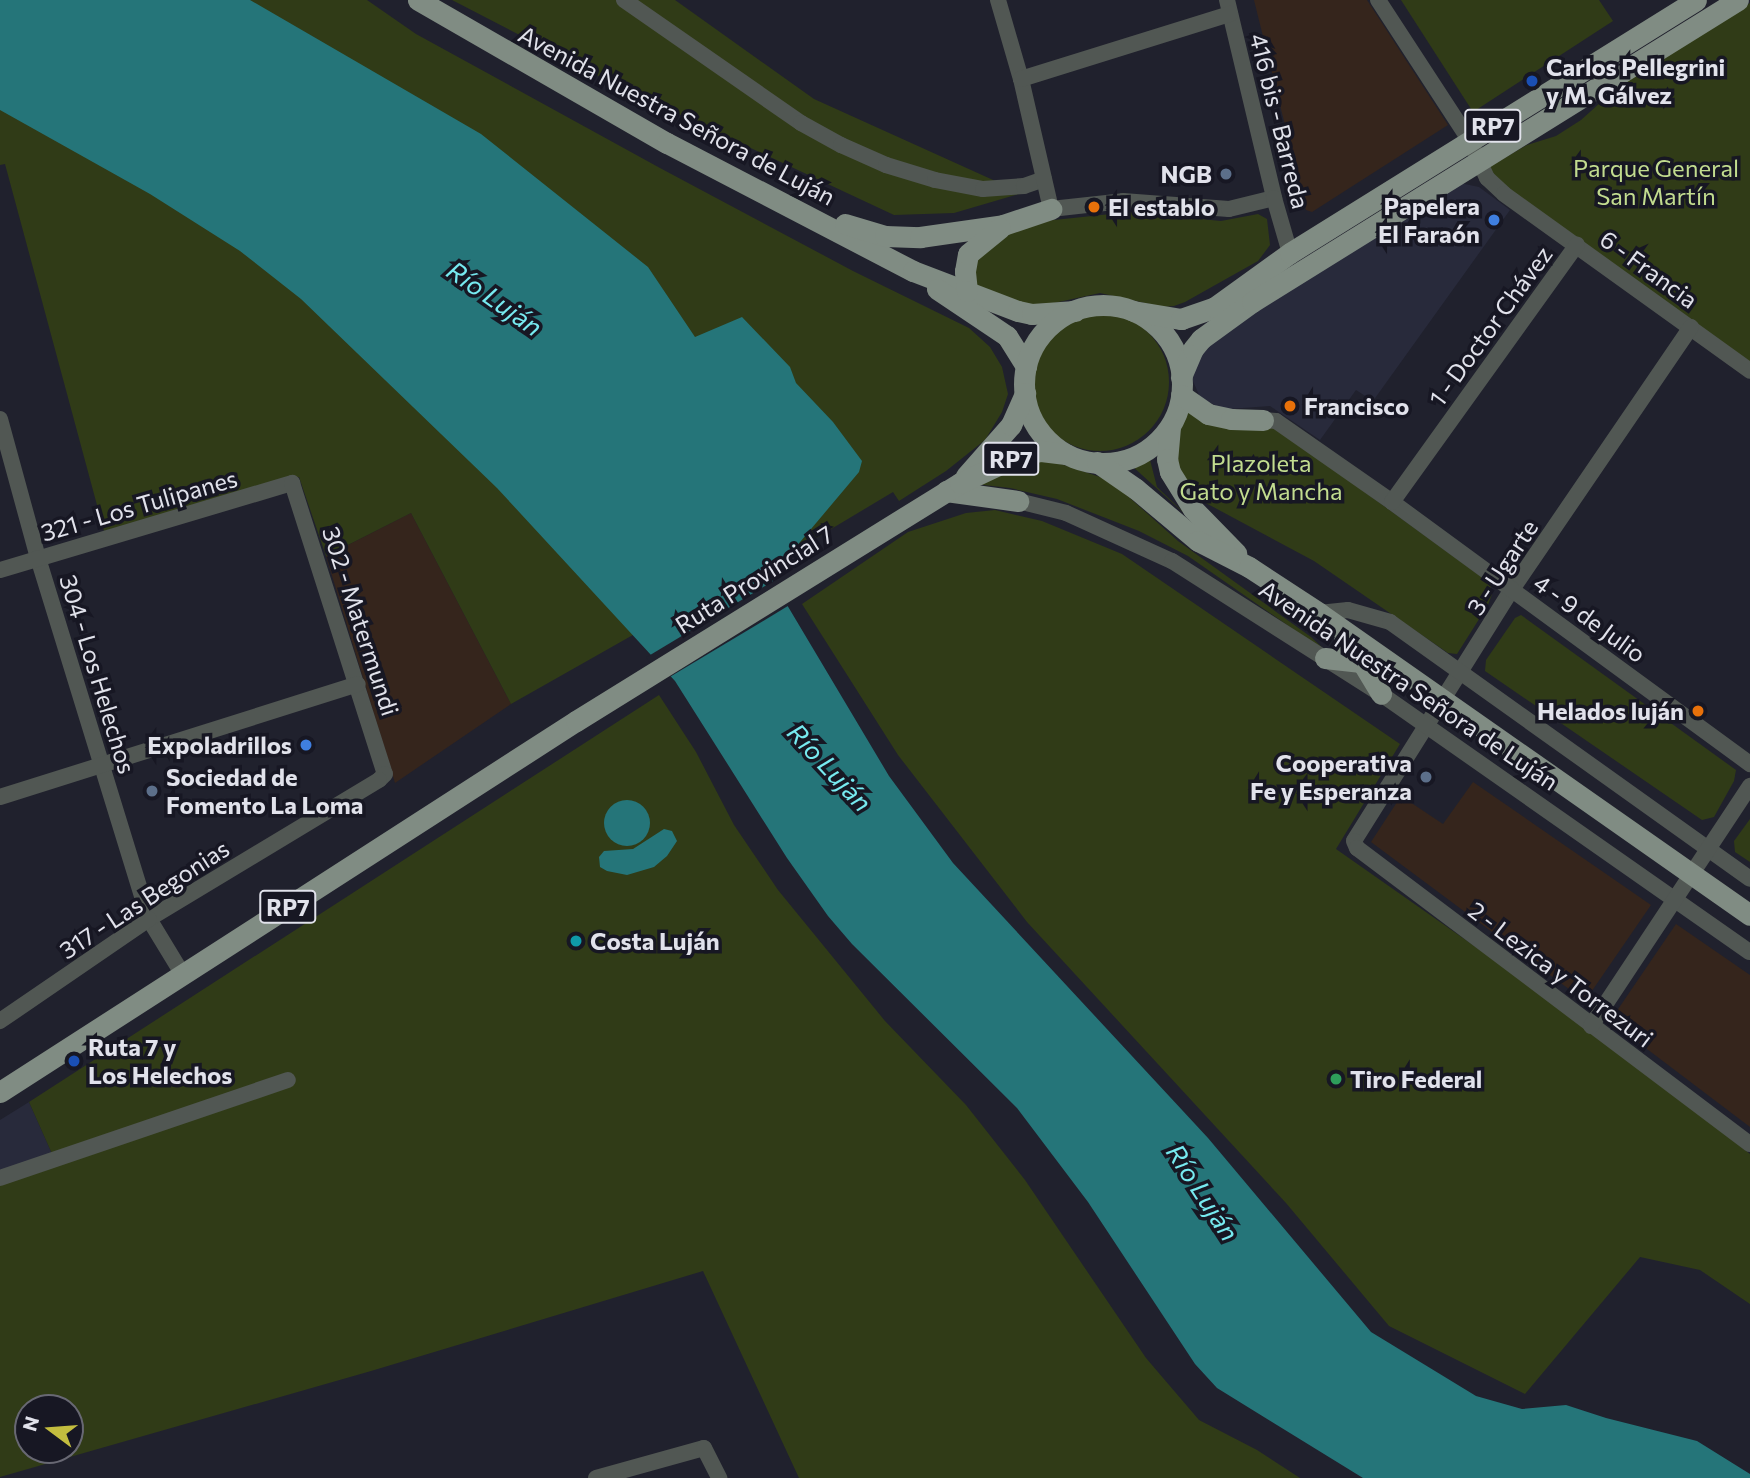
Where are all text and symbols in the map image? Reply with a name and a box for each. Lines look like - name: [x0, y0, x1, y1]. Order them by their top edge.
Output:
- street label: Avenida Nuestra Señora de Luján: [514, 19, 840, 211]
- street label: 416 bis - Barreda: [1244, 30, 1316, 212]
- place label: Carlos Pellegrini y M. Gálvez: [1546, 53, 1725, 109]
- marker: Carlos Pellegrini y M. Gálvez: [1524, 73, 1540, 89]
- road number: RP7: [1463, 106, 1523, 146]
- park label: Parque General San Martín: [1573, 154, 1739, 210]
- place label: NGB: [1161, 160, 1212, 188]
- marker: NGB: [1218, 166, 1234, 182]
- place label: Papelera El Faraón: [1378, 192, 1480, 248]
- place label: El establo: [1108, 193, 1215, 221]
- marker: El establo: [1086, 199, 1102, 215]
- marker: Papelera El Faraón: [1486, 212, 1502, 228]
- street label: 6 - Francia: [1595, 224, 1703, 314]
- street label: 1 - Doctor Chávez: [1422, 240, 1558, 412]
- water label: Río Luján: [441, 254, 549, 342]
- place label: Francisco: [1304, 392, 1409, 420]
- marker: Francisco: [1282, 398, 1298, 414]
- road number: RP7: [981, 440, 1041, 478]
- park label: Plazoleta Gato y Mancha: [1180, 449, 1342, 505]
- street label: 321 - Los Tulipanes: [37, 463, 241, 547]
- street label: 3 - Ugarte: [1461, 514, 1543, 620]
- street label: Ruta Provincial 7: [670, 519, 838, 639]
- street label: 302 - Matermundi: [317, 523, 405, 719]
- street label: 4 - 9 de Julio: [1529, 568, 1651, 668]
- street label: 304 - Los Helechos: [54, 571, 142, 777]
- street label: Avenida Nuestra Señora de Luján: [1254, 574, 1564, 796]
- place label: Helados luján: [1537, 697, 1684, 725]
- marker: Helados luján: [1690, 703, 1706, 719]
- water label: Río Luján: [781, 716, 879, 818]
- place label: Expoladrillos: [147, 731, 292, 759]
- marker: Expoladrillos: [298, 737, 314, 753]
- place label: Cooperativa Fe y Esperanza: [1250, 749, 1412, 805]
- place label: Sociedad de Fomento La Loma: [166, 763, 363, 819]
- marker: Cooperativa Fe y Esperanza: [1418, 769, 1434, 785]
- marker: Sociedad de Fomento La Loma: [144, 783, 160, 799]
- street label: 317 - Las Begonias: [54, 833, 234, 965]
- road number: RP7: [258, 888, 318, 926]
- street label: 2 - Lezica y Torrezuri: [1463, 895, 1659, 1053]
- place label: Costa Luján: [590, 927, 720, 955]
- marker: Costa Luján: [568, 933, 584, 949]
- place label: Ruta 7 y Los Helechos: [88, 1033, 232, 1089]
- marker: Ruta 7 y Los Helechos: [66, 1053, 82, 1069]
- place label: Tiro Federal: [1350, 1065, 1482, 1093]
- marker: Tiro Federal: [1328, 1071, 1344, 1087]
- water label: Río Luján: [1160, 1138, 1246, 1246]
- north arrow: [14, 1394, 84, 1464]
- text: N: [17, 1414, 43, 1434]

